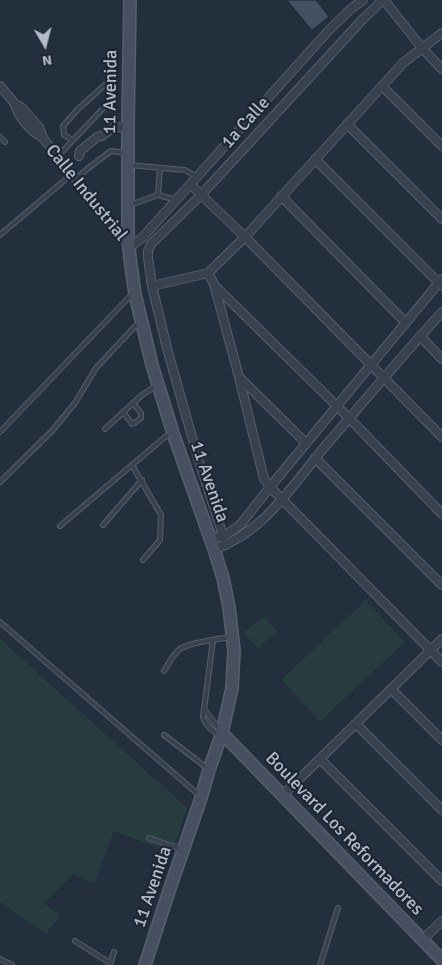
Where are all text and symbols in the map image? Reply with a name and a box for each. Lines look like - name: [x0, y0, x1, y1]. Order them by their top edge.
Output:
- north arrow: [20, 20, 70, 70]
- street label: 11 Avenida: [99, 50, 123, 134]
- text: N: [41, 51, 53, 69]
- street label: 1a Calle: [217, 93, 275, 153]
- street label: Calle Industrial: [41, 140, 131, 246]
- street label: 11 Avenida: [185, 439, 233, 525]
- street label: Boulevard Los Reformadores: [260, 748, 428, 920]
- street label: 11 Avenida: [129, 844, 177, 930]

